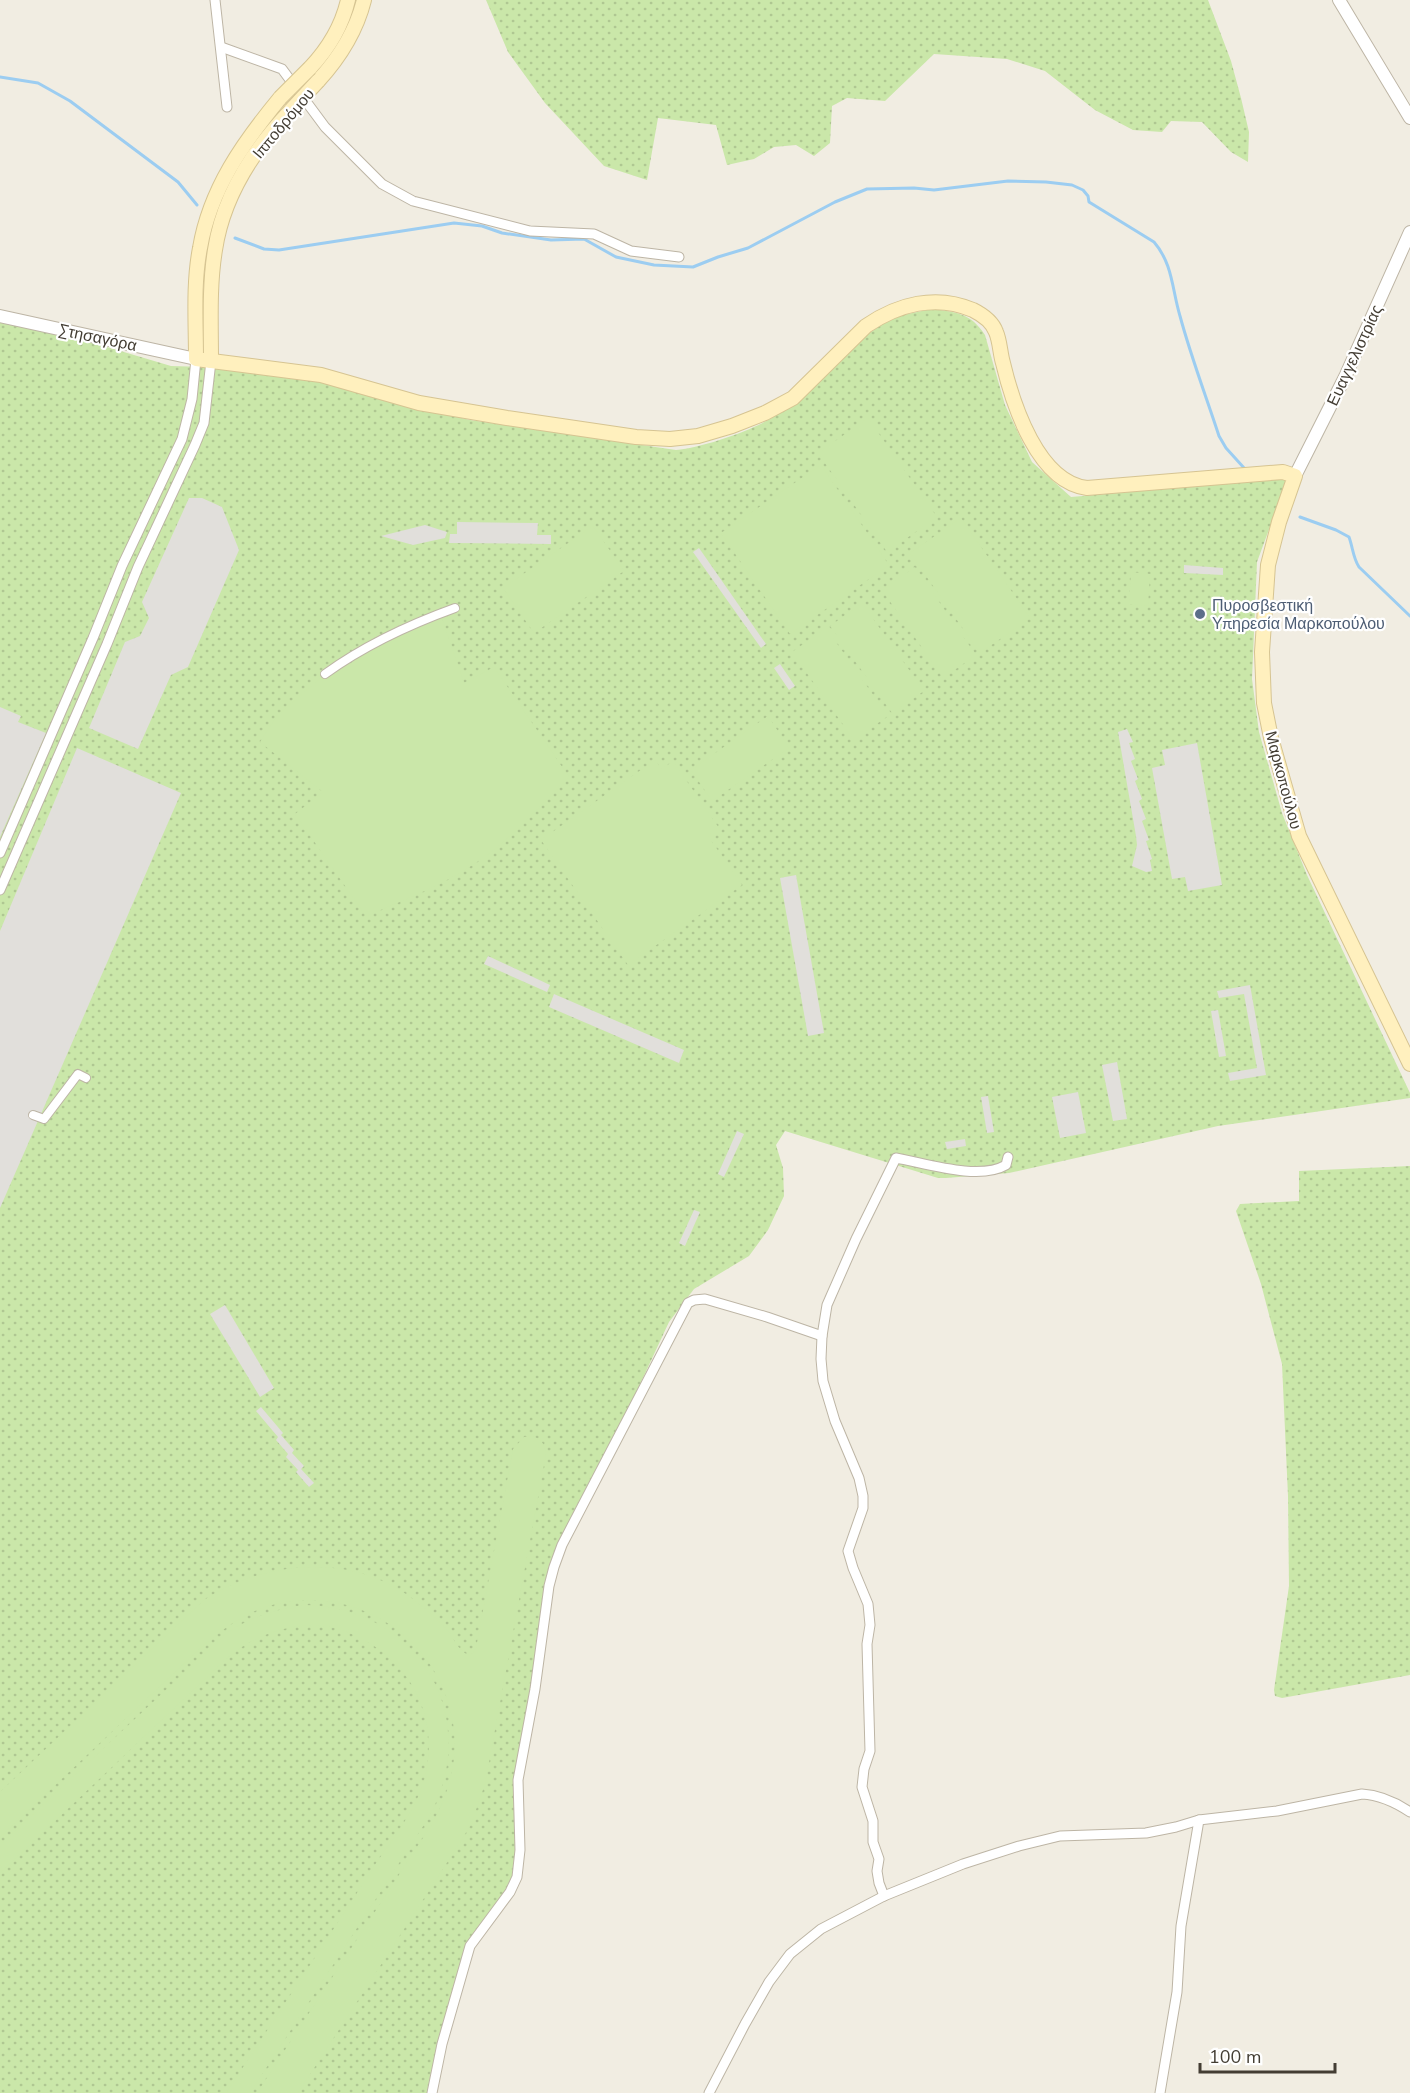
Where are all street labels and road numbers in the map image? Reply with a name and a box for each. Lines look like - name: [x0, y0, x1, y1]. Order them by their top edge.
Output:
- street label: Ιπποδρόμου: [248, 84, 320, 164]
- street label: Ευαγγελιστρίας: [1322, 301, 1388, 410]
- street label: Στησαγόρα: [57, 319, 139, 357]
- street label: Μαρκοπούλου: [1259, 729, 1307, 832]

